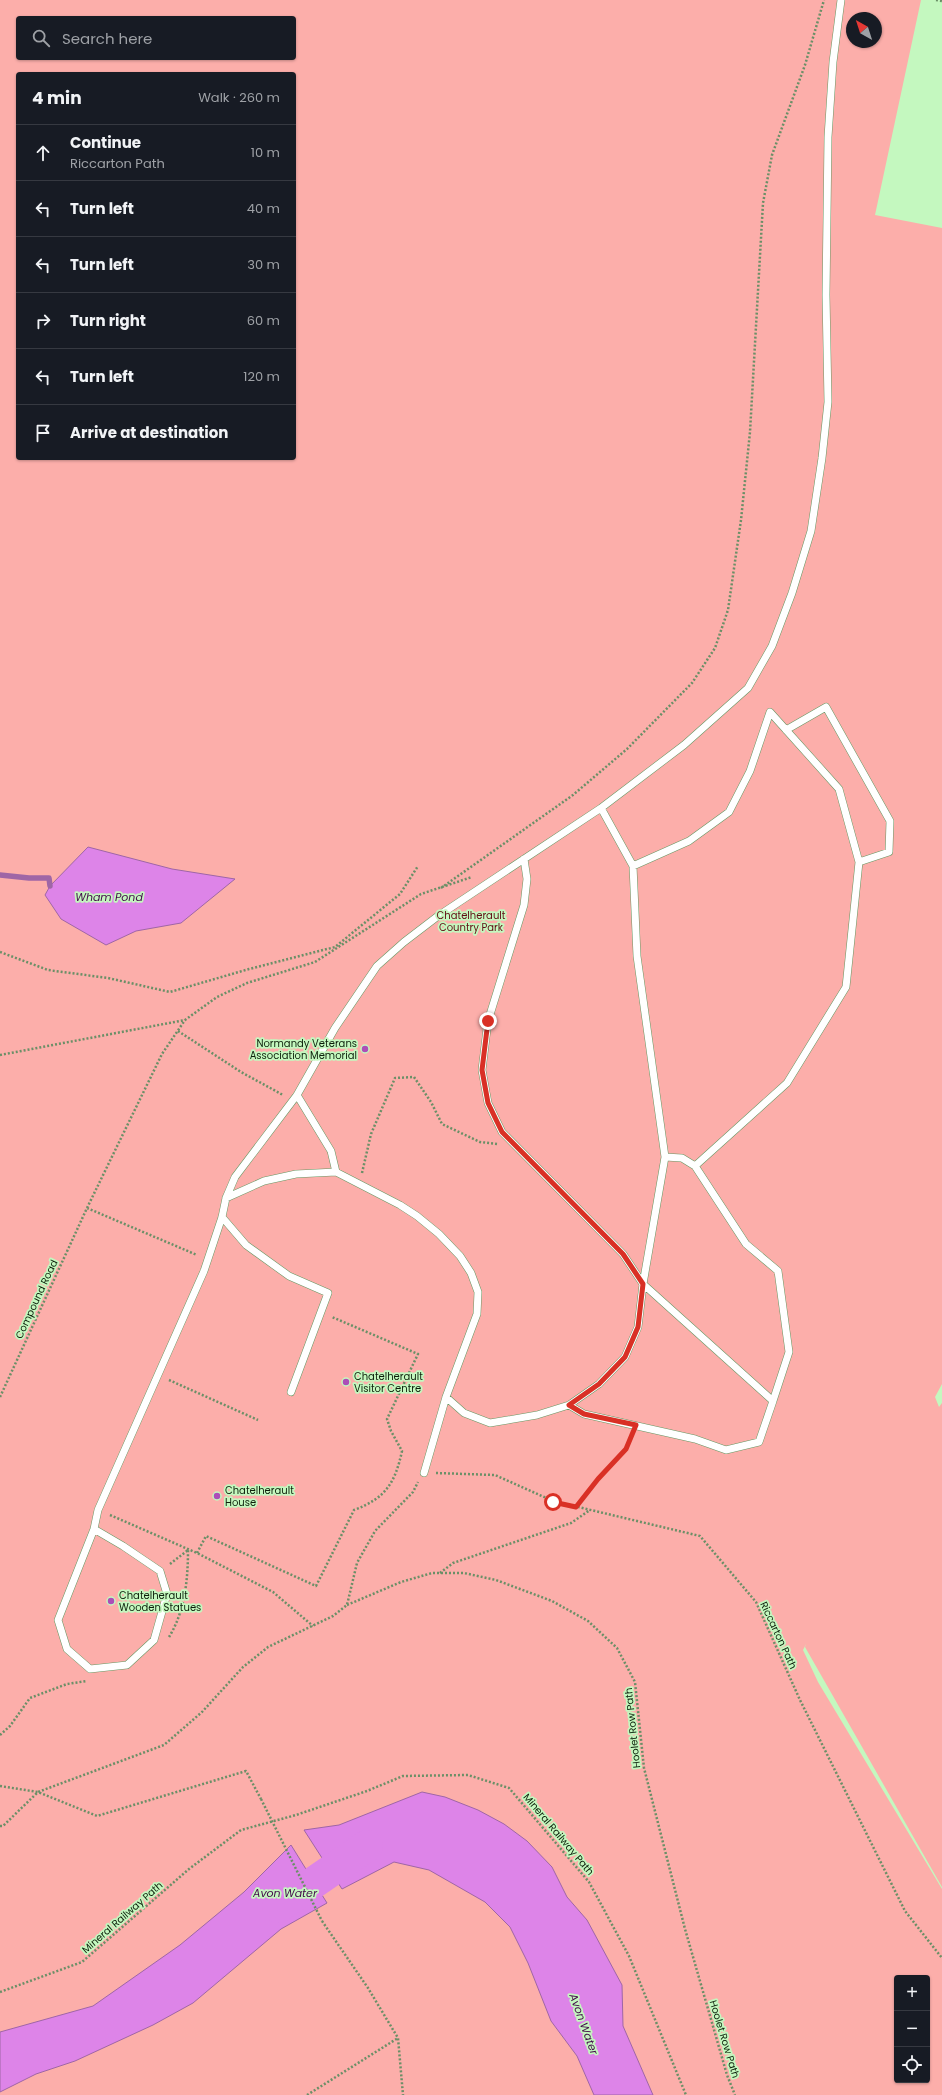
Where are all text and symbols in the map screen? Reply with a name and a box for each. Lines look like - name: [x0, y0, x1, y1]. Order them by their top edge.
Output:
- north arrow: [846, 12, 882, 48]
- search box: [16, 16, 296, 60]
- icon: search: [30, 27, 52, 49]
- text: Search here: [62, 28, 152, 49]
- text: 4 min: [32, 86, 82, 110]
- text: Walk · 260 m: [198, 88, 280, 107]
- text: Continue: [70, 132, 141, 153]
- icon: ahead: [32, 142, 54, 164]
- text: 10 m: [251, 143, 280, 162]
- text: Riccarton Path: [70, 154, 165, 173]
- icon: left: [32, 198, 54, 220]
- text: Turn left: [70, 198, 134, 219]
- text: 40 m: [247, 199, 280, 218]
- icon: left: [32, 254, 54, 276]
- text: Turn left: [70, 254, 134, 275]
- text: 30 m: [247, 255, 280, 274]
- icon: right: [32, 310, 54, 332]
- text: Turn right: [70, 310, 146, 331]
- text: 60 m: [247, 311, 280, 330]
- icon: left: [32, 366, 54, 388]
- text: Turn left: [70, 366, 134, 387]
- text: 120 m: [243, 367, 280, 386]
- icon: arrive: [32, 422, 54, 444]
- text: Arrive at destination: [70, 422, 228, 443]
- water label: Wham Pond: [75, 889, 143, 905]
- park label: Chatelherault Country Park: [437, 908, 506, 935]
- route end: [479, 1012, 497, 1030]
- place label: Normandy Veterans Association Memorial: [250, 1036, 357, 1063]
- marker: Normandy Veterans Association Memorial: [360, 1044, 370, 1054]
- street label: Compound Road: [12, 1257, 61, 1341]
- place label: Chatelherault Visitor Centre: [354, 1369, 423, 1396]
- marker: Chatelherault Visitor Centre: [341, 1377, 351, 1387]
- place label: Chatelherault House: [225, 1483, 294, 1510]
- marker: Chatelherault House: [212, 1491, 222, 1501]
- route start: [544, 1493, 562, 1511]
- place label: Chatelherault Wooden Statues: [119, 1588, 201, 1615]
- marker: Chatelherault Wooden Statues: [106, 1596, 116, 1606]
- street label: Riccarton Path: [756, 1599, 801, 1671]
- street label: Hoolet Row Path: [621, 1687, 644, 1769]
- street label: Mineral Railway Path: [520, 1790, 597, 1879]
- street label: Mineral Railway Path: [79, 1878, 166, 1957]
- water label: Avon Water: [252, 1885, 318, 1901]
- map controls: [894, 1975, 930, 2083]
- button: +: [894, 1975, 930, 2011]
- water label: Avon Water: [565, 1990, 603, 2058]
- street label: Hoolet Row Path: [706, 1998, 743, 2080]
- button: −: [894, 2011, 930, 2047]
- button: locate: [894, 2047, 930, 2083]

